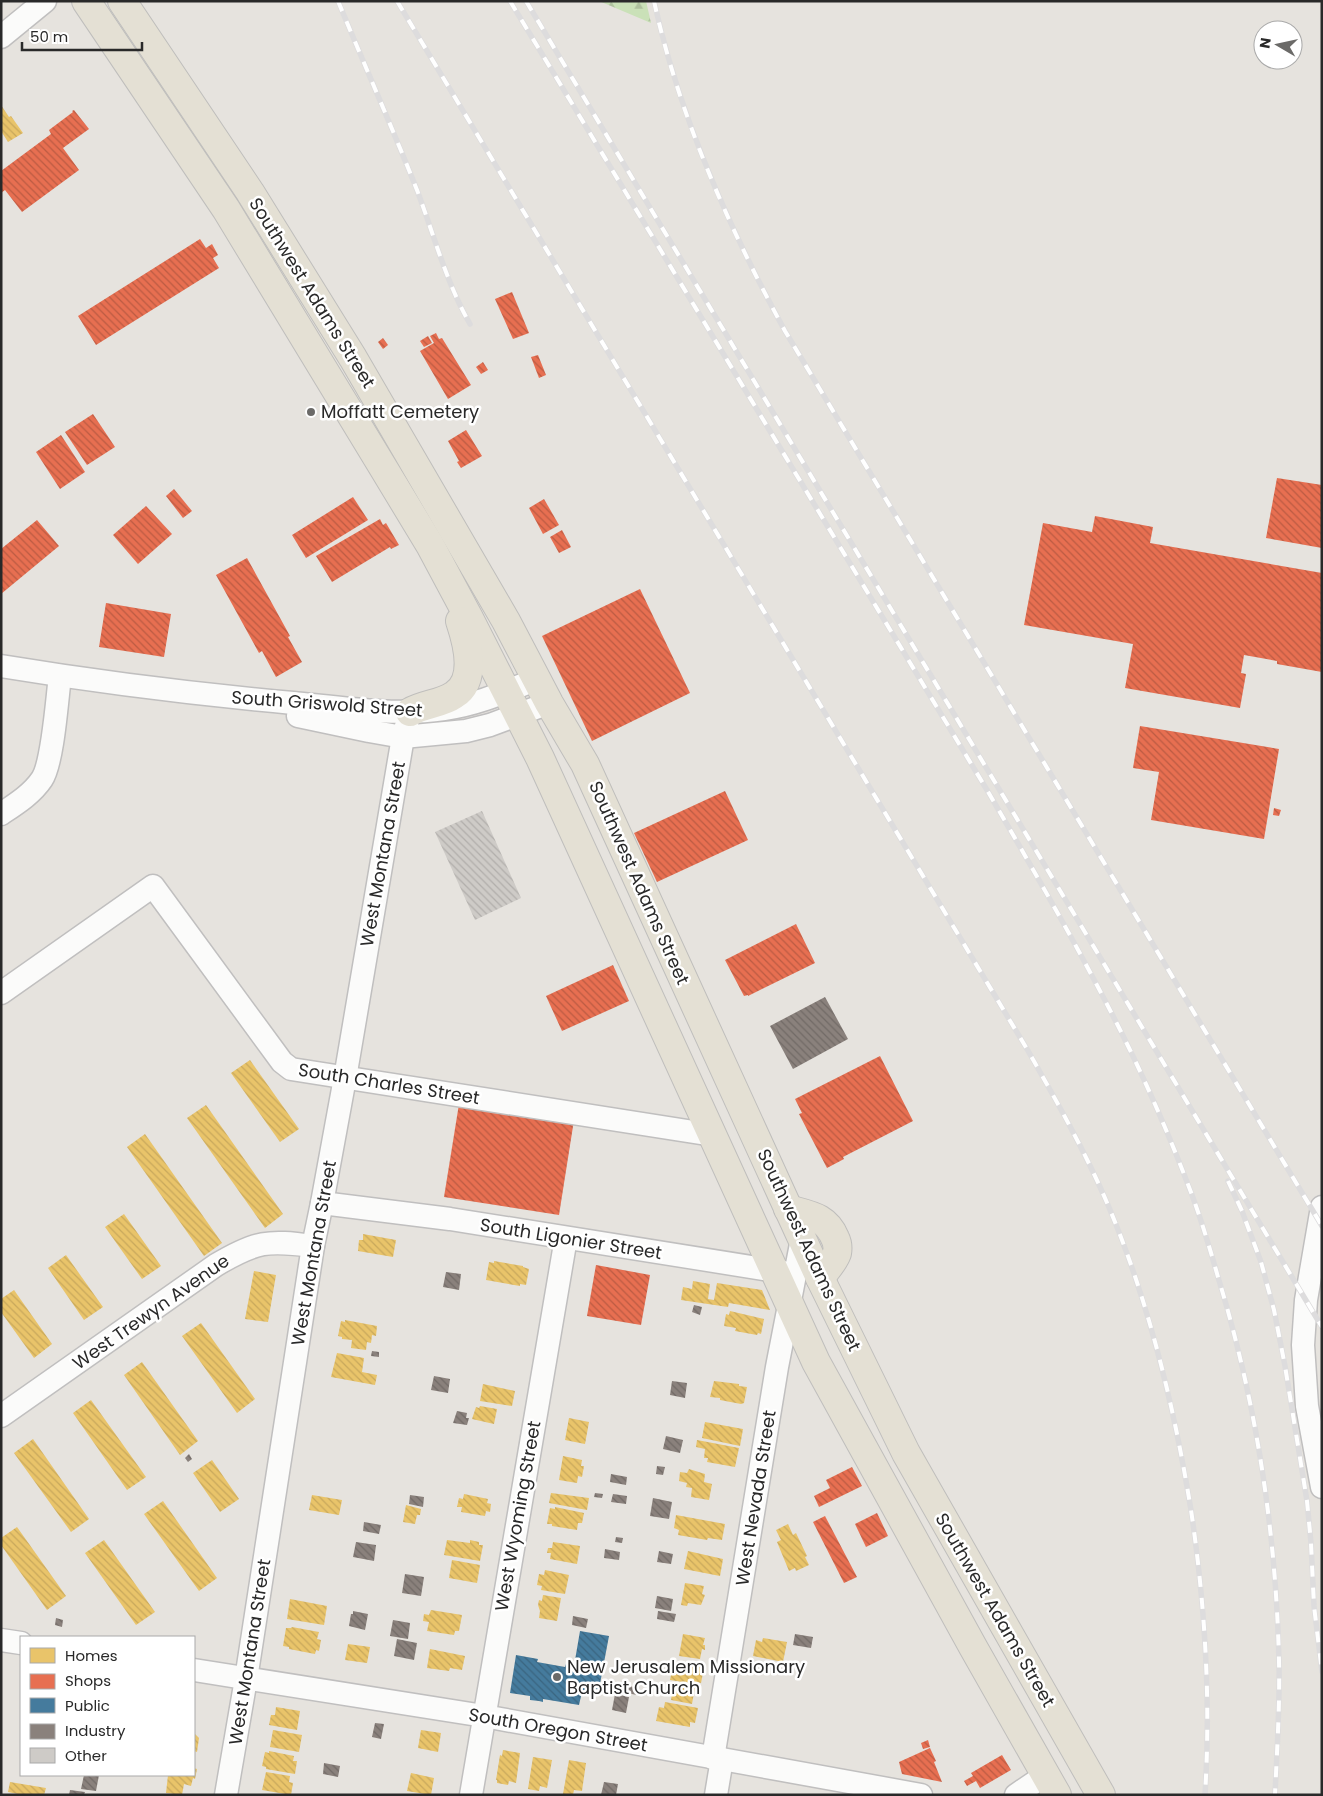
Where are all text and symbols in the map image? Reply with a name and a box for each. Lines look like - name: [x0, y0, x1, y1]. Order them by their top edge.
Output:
- scale bar: [22, 20, 142, 52]
- north arrow: [1253, 20, 1303, 70]
- text: 50 m: [30, 26, 68, 47]
- text: N: [1254, 36, 1276, 50]
- street label: Southwest Adams Street: [243, 193, 381, 393]
- place label: Moffatt Cemetery: [321, 399, 479, 424]
- marker: Moffatt Cemetery: [305, 406, 317, 418]
- street label: South Griswold Street: [231, 684, 423, 723]
- street label: West Montana Street: [354, 759, 411, 949]
- street label: Southwest Adams Street: [583, 777, 696, 988]
- street label: South Charles Street: [297, 1057, 482, 1110]
- street label: Southwest Adams Street: [752, 1145, 867, 1355]
- street label: West Montana Street: [285, 1158, 342, 1348]
- street label: South Ligonier Street: [478, 1212, 664, 1265]
- street label: West Trewyn Avenue: [67, 1248, 234, 1375]
- street label: West Nevada Street: [729, 1408, 782, 1587]
- street label: West Wyoming Street: [488, 1419, 547, 1613]
- street label: Southwest Adams Street: [930, 1508, 1061, 1711]
- street label: West Montana Street: [222, 1557, 277, 1747]
- legend: [20, 1636, 195, 1776]
- text: Homes: [65, 1645, 118, 1666]
- place label: New Jerusalem Missionary Baptist Church: [567, 1654, 805, 1700]
- text: Shops: [65, 1670, 111, 1691]
- marker: New Jerusalem Missionary Baptist Church: [551, 1671, 563, 1683]
- text: Public: [65, 1695, 110, 1716]
- street label: South Oregon Street: [467, 1701, 649, 1758]
- text: Industry: [65, 1720, 126, 1741]
- text: Other: [65, 1745, 107, 1766]

